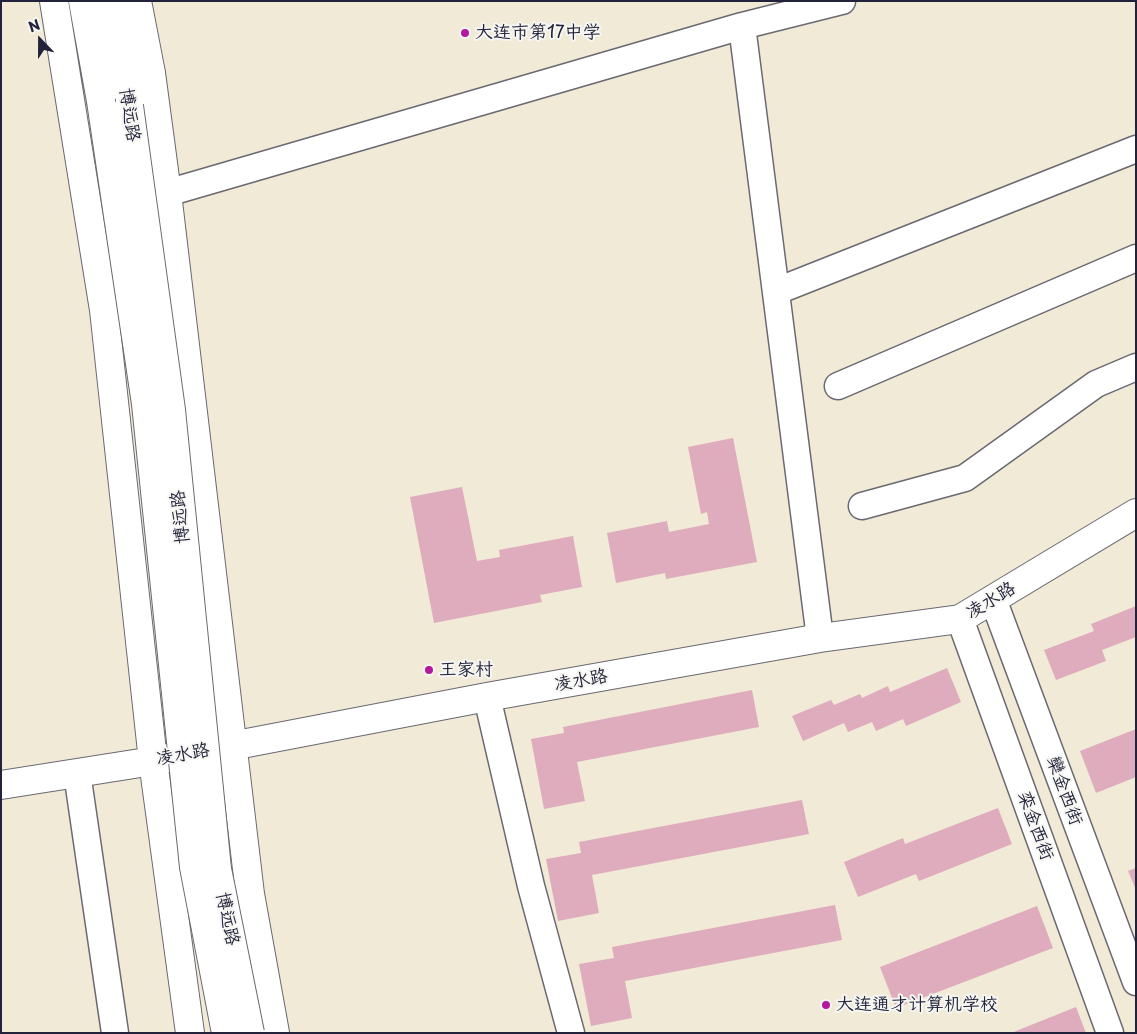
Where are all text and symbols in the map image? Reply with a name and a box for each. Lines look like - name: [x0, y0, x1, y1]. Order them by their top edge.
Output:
- text: N: [25, 14, 43, 37]
- north arrow: [15, 15, 65, 65]
- place label: 大连市第17中学: [475, 22, 601, 44]
- marker: 大连市第17中学: [459, 27, 471, 39]
- street label: 博远路: [114, 87, 144, 143]
- street label: 博远路: [167, 489, 195, 545]
- street label: 凌水路: [962, 578, 1020, 624]
- place label: 王家村: [439, 659, 493, 681]
- marker: 王家村: [423, 664, 435, 676]
- street label: 凌水路: [553, 666, 609, 696]
- street label: 凌水路: [155, 740, 211, 770]
- street label: 欒金西街: [1042, 753, 1086, 829]
- street label: 栾金西街: [1013, 788, 1057, 864]
- street label: 博远路: [211, 890, 243, 948]
- place label: 大连通才计算机学校: [836, 994, 998, 1016]
- marker: 大连通才计算机学校: [820, 999, 832, 1011]

